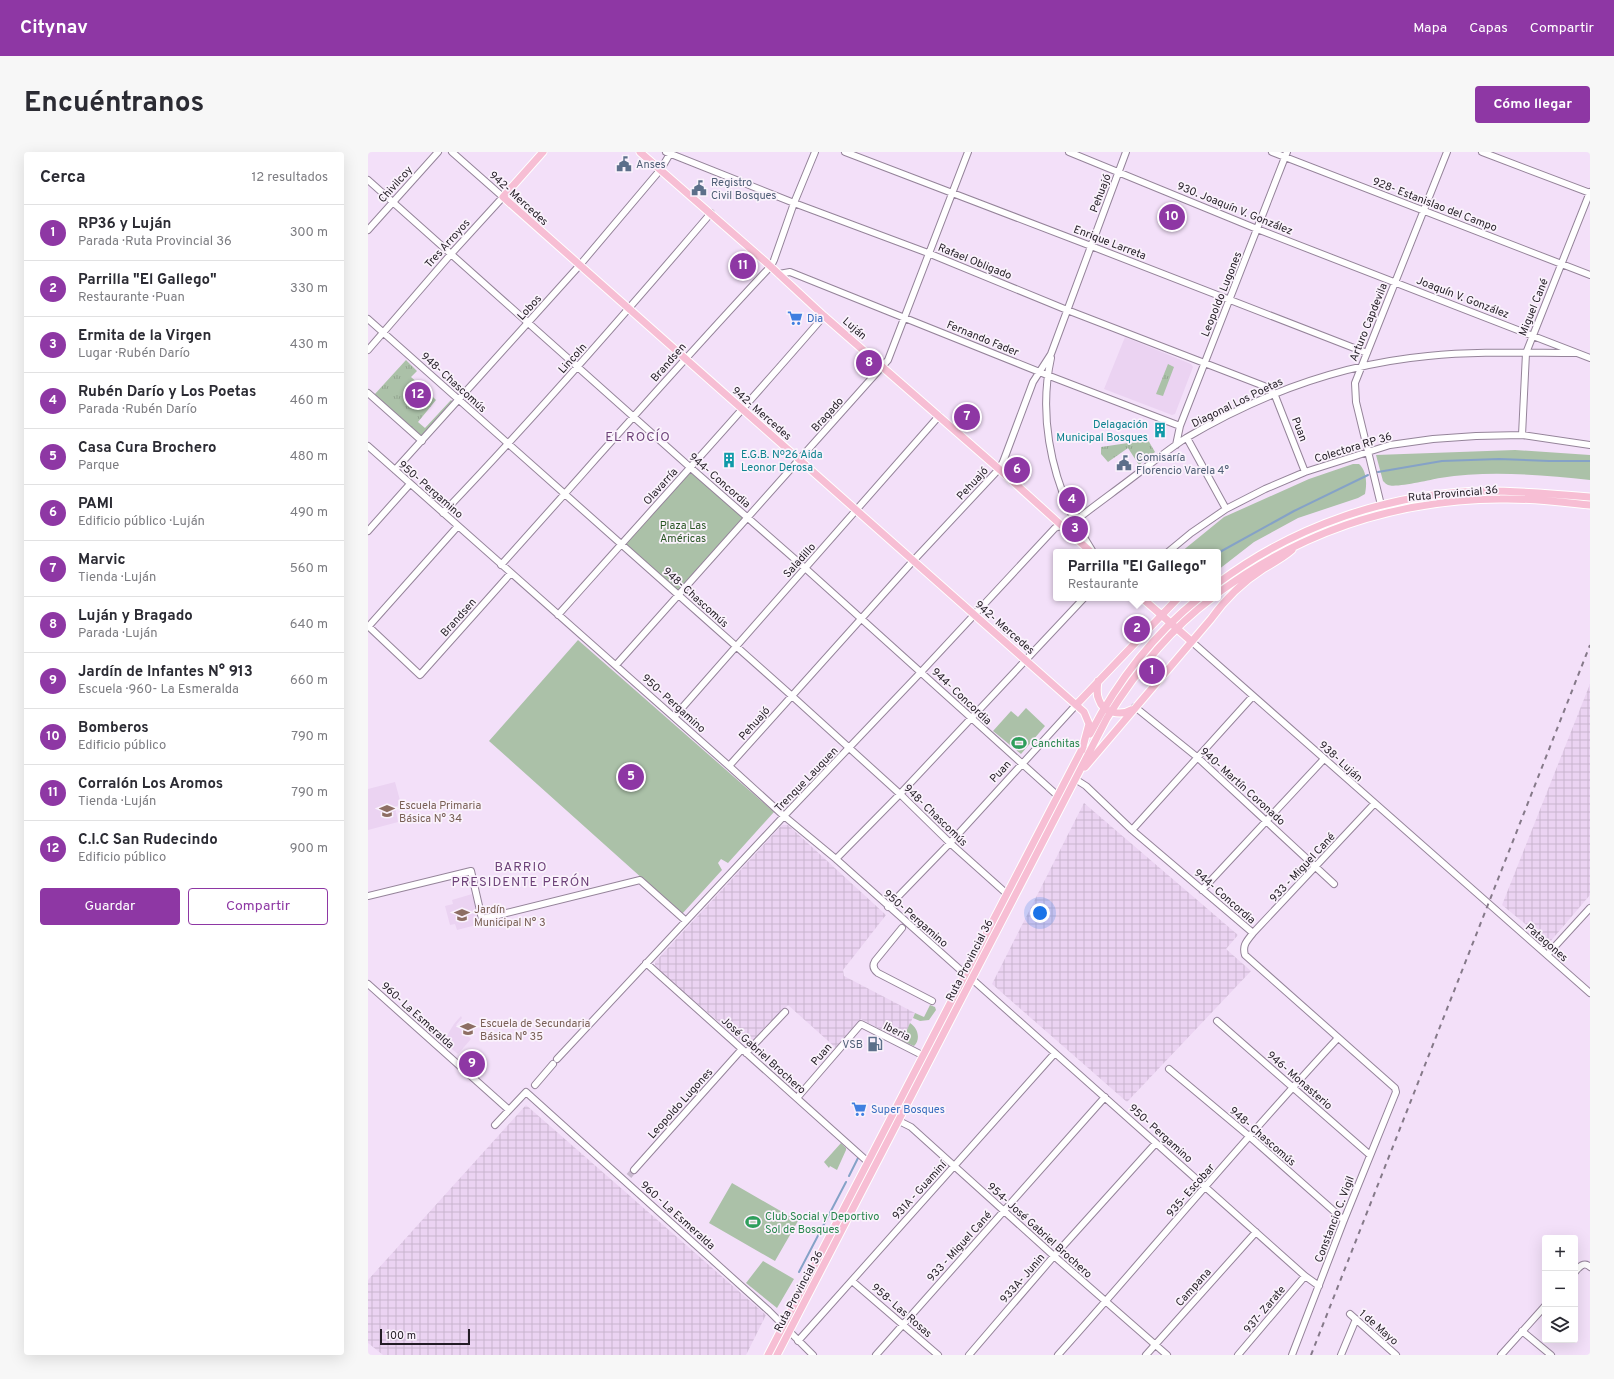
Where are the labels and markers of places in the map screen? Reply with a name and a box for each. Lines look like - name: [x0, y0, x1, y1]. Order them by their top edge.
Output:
- public building icon: Anses: [615, 155, 633, 173]
- place label: Anses: [636, 158, 666, 172]
- place label: Registro Civil Bosques: [711, 176, 777, 203]
- public building icon: Registro Civil Bosques: [690, 179, 708, 197]
- pin: 10: [1159, 202, 1185, 232]
- pin: 11: [730, 251, 756, 281]
- supermarket icon: Dia: [786, 309, 804, 327]
- place label: Dia: [807, 312, 823, 326]
- pin: 8: [856, 348, 882, 378]
- pin: 12: [405, 380, 431, 410]
- pin: 7: [954, 402, 980, 432]
- place label: Delagación Municipal Bosques: [1056, 418, 1148, 445]
- building icon: Delagación Municipal Bosques: [1151, 421, 1169, 439]
- place label: E.G.B. Nº26 Aida Leonor Derosa: [741, 448, 823, 475]
- building icon: E.G.B. Nº26 Aida Leonor Derosa: [720, 451, 738, 469]
- place label: Comisaría Florencio Varela 4°: [1136, 451, 1229, 478]
- public building icon: Comisaría Florencio Varela 4°: [1115, 454, 1133, 472]
- pin: 6: [1004, 455, 1030, 485]
- pin: 4: [1059, 485, 1085, 515]
- pin: 3: [1062, 514, 1088, 544]
- pin: 2: [1124, 614, 1150, 644]
- pin: 1: [1139, 656, 1165, 686]
- sports icon: Canchitas: [1010, 734, 1028, 752]
- place label: Canchitas: [1031, 737, 1080, 751]
- pin: 5: [618, 762, 644, 792]
- place label: Escuela Primaria Básica N° 34: [399, 799, 481, 826]
- school or university icon: Escuela Primaria Básica N° 34: [378, 802, 396, 820]
- place label: Jardín Municipal N° 3: [474, 903, 546, 930]
- school or university icon: Jardín Municipal N° 3: [453, 906, 471, 924]
- place label: Escuela de Secundaria Básica N° 35: [480, 1017, 590, 1044]
- school or university icon: Escuela de Secundaria Básica N° 35: [459, 1020, 477, 1038]
- fuel station icon: VSB: [866, 1035, 884, 1053]
- place label: VSB: [842, 1038, 863, 1052]
- pin: 9: [459, 1049, 485, 1079]
- supermarket icon: Super Bosques: [850, 1100, 868, 1118]
- place label: Super Bosques: [871, 1103, 945, 1117]
- place label: Club Social y Deportivo Sol de Bosques: [765, 1210, 879, 1237]
- sports icon: Club Social y Deportivo Sol de Bosques: [744, 1213, 762, 1231]

